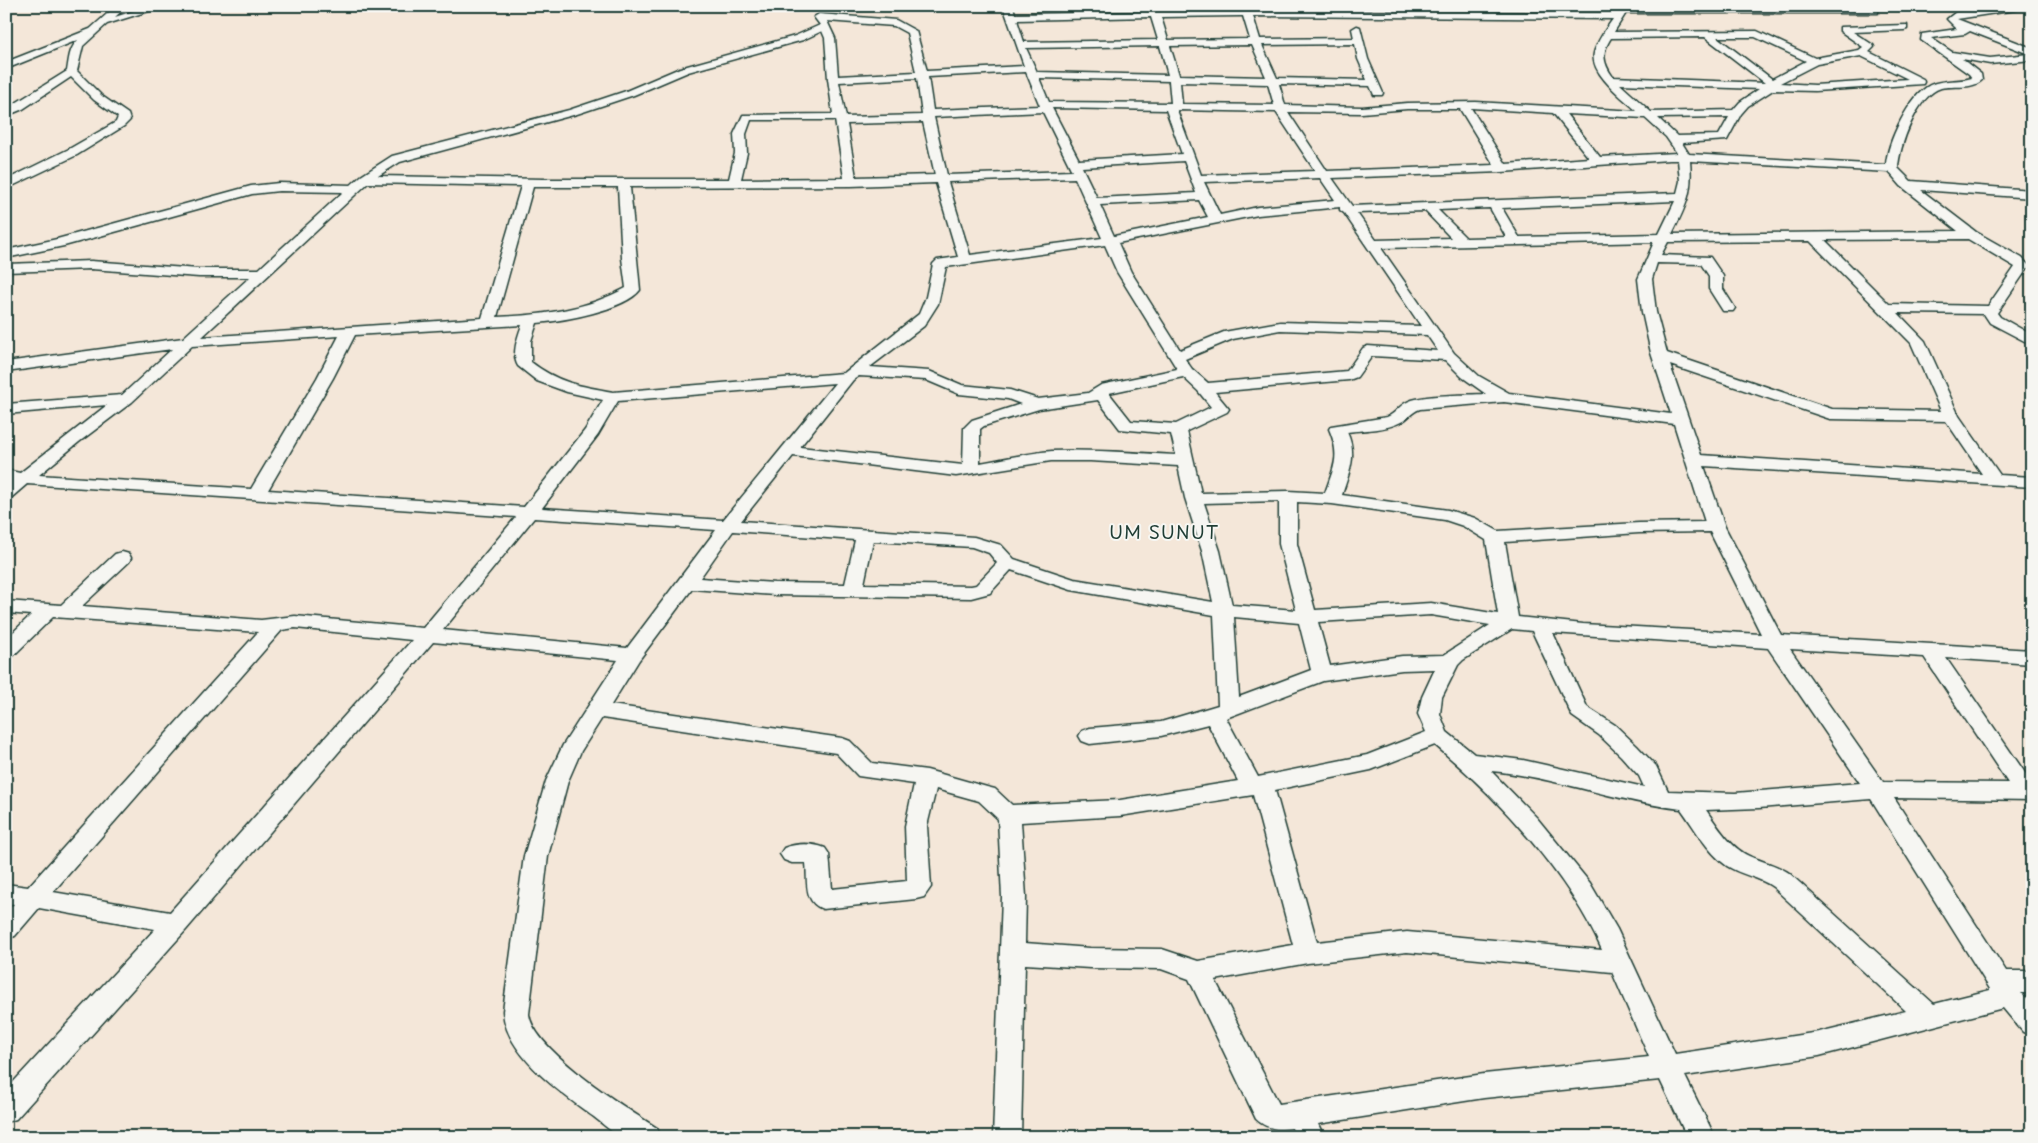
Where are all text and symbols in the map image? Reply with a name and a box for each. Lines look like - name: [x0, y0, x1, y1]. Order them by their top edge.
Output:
- district label: UM SUNUT: [1109, 518, 1219, 545]

